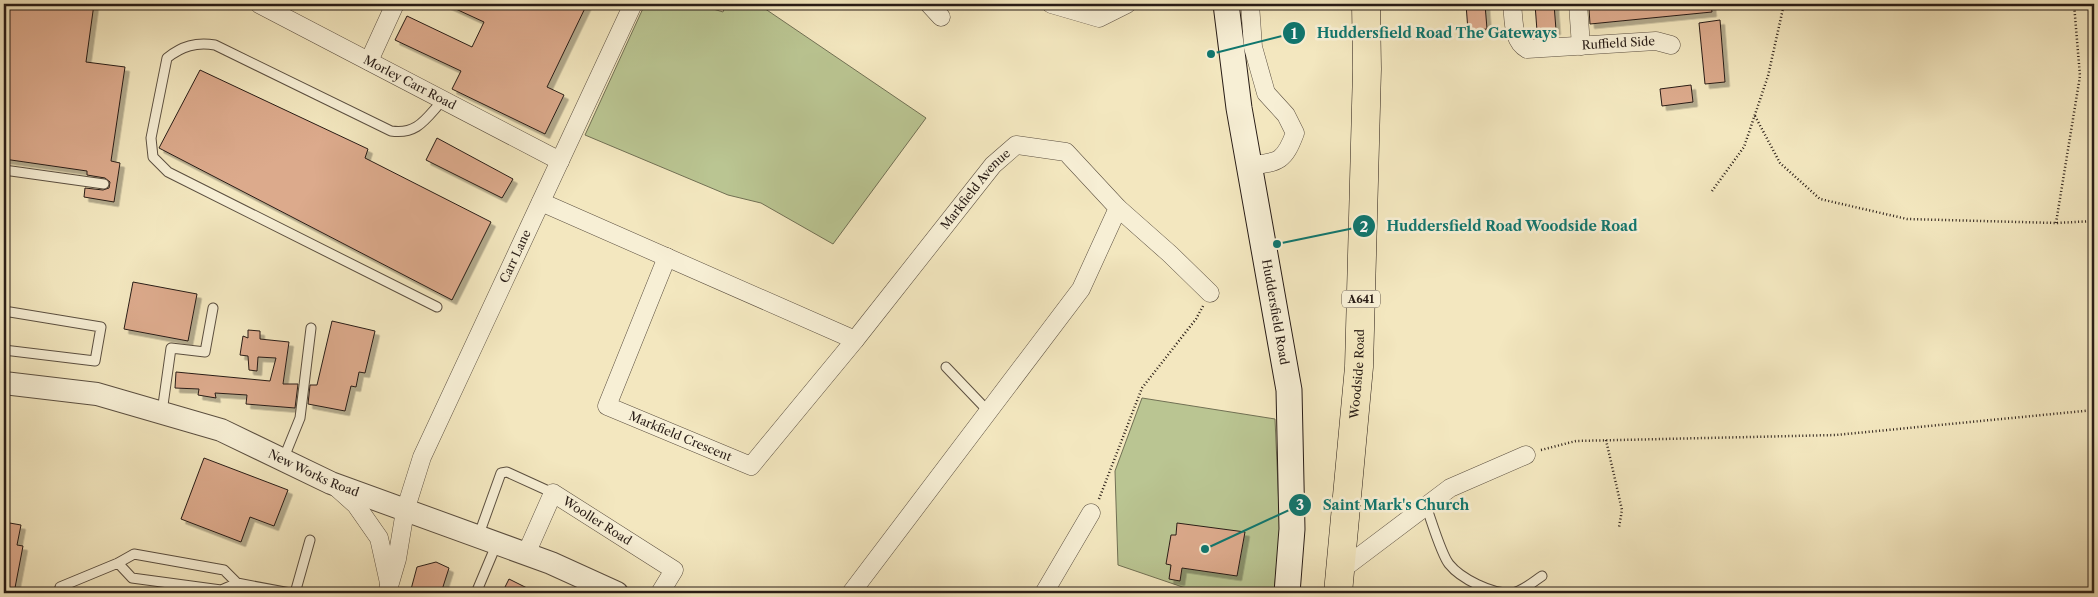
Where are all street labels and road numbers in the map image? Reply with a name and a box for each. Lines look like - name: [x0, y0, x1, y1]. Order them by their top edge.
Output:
- street label: Ruffield Side: [1581, 33, 1656, 53]
- street label: Morley Carr Road: [361, 52, 459, 113]
- street label: Markfield Avenue: [937, 145, 1013, 232]
- street label: Carr Lane: [496, 227, 534, 285]
- street label: Huddersfield Road: [1259, 258, 1293, 367]
- road number: A641: [1342, 290, 1380, 308]
- street label: Woodside Road: [1346, 328, 1367, 420]
- street label: Markfield Crescent: [627, 408, 735, 464]
- street label: New Works Road: [266, 446, 362, 500]
- street label: Wooller Road: [559, 493, 635, 548]

